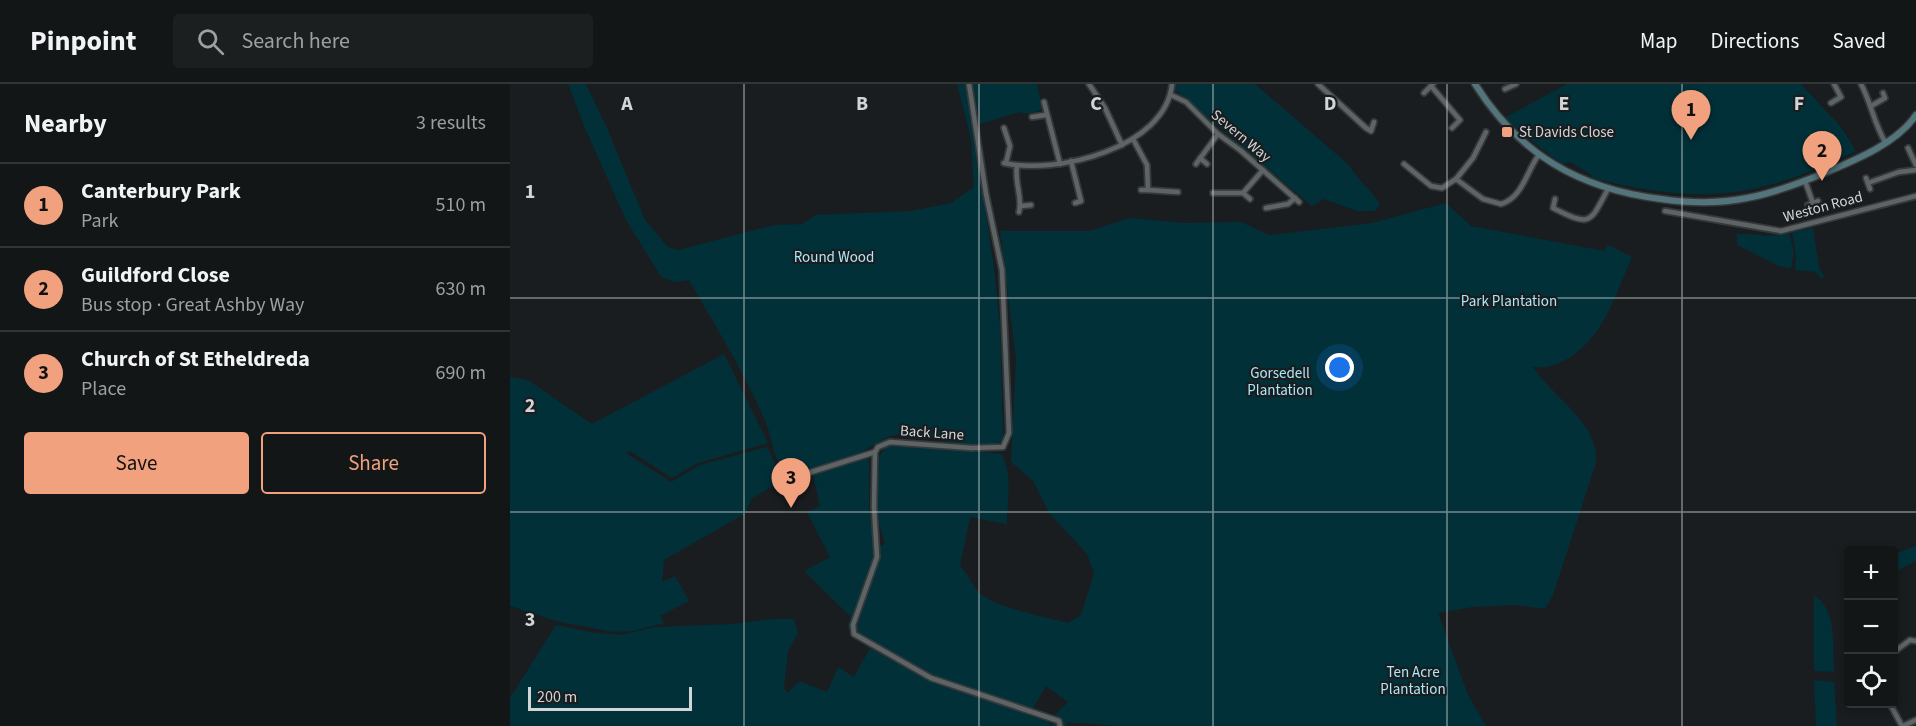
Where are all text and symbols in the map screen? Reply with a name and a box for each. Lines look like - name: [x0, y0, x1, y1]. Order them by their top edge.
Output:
- search box: [173, 14, 593, 68]
- text: Pinpoint: [30, 21, 137, 61]
- icon: search: [194, 25, 227, 58]
- text: Search here: [242, 25, 350, 57]
- text: Map: [1640, 26, 1678, 56]
- text: Directions: [1711, 26, 1799, 56]
- text: Saved: [1832, 26, 1886, 56]
- text: A: [620, 90, 633, 118]
- text: B: [856, 90, 868, 118]
- text: C: [1090, 90, 1102, 118]
- text: D: [1324, 90, 1336, 118]
- text: E: [1559, 90, 1569, 118]
- text: F: [1794, 90, 1804, 118]
- pin: 1: [1672, 91, 1710, 140]
- text: Nearby: [24, 105, 107, 142]
- street label: Severn Way: [1206, 105, 1276, 167]
- text: 3 results: [416, 109, 486, 137]
- place label: St Davids Close: [1519, 122, 1614, 143]
- marker: St Davids Close: [1500, 125, 1514, 139]
- pin: 2: [1802, 132, 1842, 181]
- text: Canterbury Park: [81, 175, 241, 207]
- text: 1: [525, 178, 535, 206]
- street label: Weston Road: [1781, 186, 1865, 228]
- text: 1: [38, 191, 49, 219]
- text: 510 m: [436, 191, 486, 219]
- text: Park: [81, 207, 118, 235]
- park label: Round Wood: [794, 247, 874, 268]
- text: Guildford Close: [81, 259, 230, 291]
- text: 2: [38, 275, 49, 303]
- text: 630 m: [436, 275, 486, 303]
- text: Bus stop · Great Ashby Way: [81, 291, 304, 319]
- park label: Park Plantation: [1461, 291, 1557, 312]
- text: Church of St Etheldreda: [81, 343, 310, 375]
- your location: [1325, 353, 1354, 382]
- text: 3: [38, 359, 49, 387]
- text: 690 m: [436, 359, 486, 387]
- park label: Gorsedell Plantation: [1247, 363, 1313, 401]
- text: Place: [81, 375, 126, 403]
- text: 2: [525, 392, 535, 420]
- street label: Back Lane: [899, 420, 965, 446]
- button: Save: [24, 432, 249, 494]
- button: Share: [261, 432, 486, 494]
- pin: 3: [772, 458, 810, 508]
- map controls: [1844, 546, 1898, 708]
- button: +: [1844, 546, 1898, 600]
- button: −: [1844, 600, 1898, 654]
- text: 3: [525, 606, 535, 634]
- button: locate: [1844, 654, 1898, 708]
- park label: Ten Acre Plantation: [1380, 662, 1446, 700]
- scale bar: [528, 684, 692, 712]
- text: 200 m: [537, 686, 577, 708]

